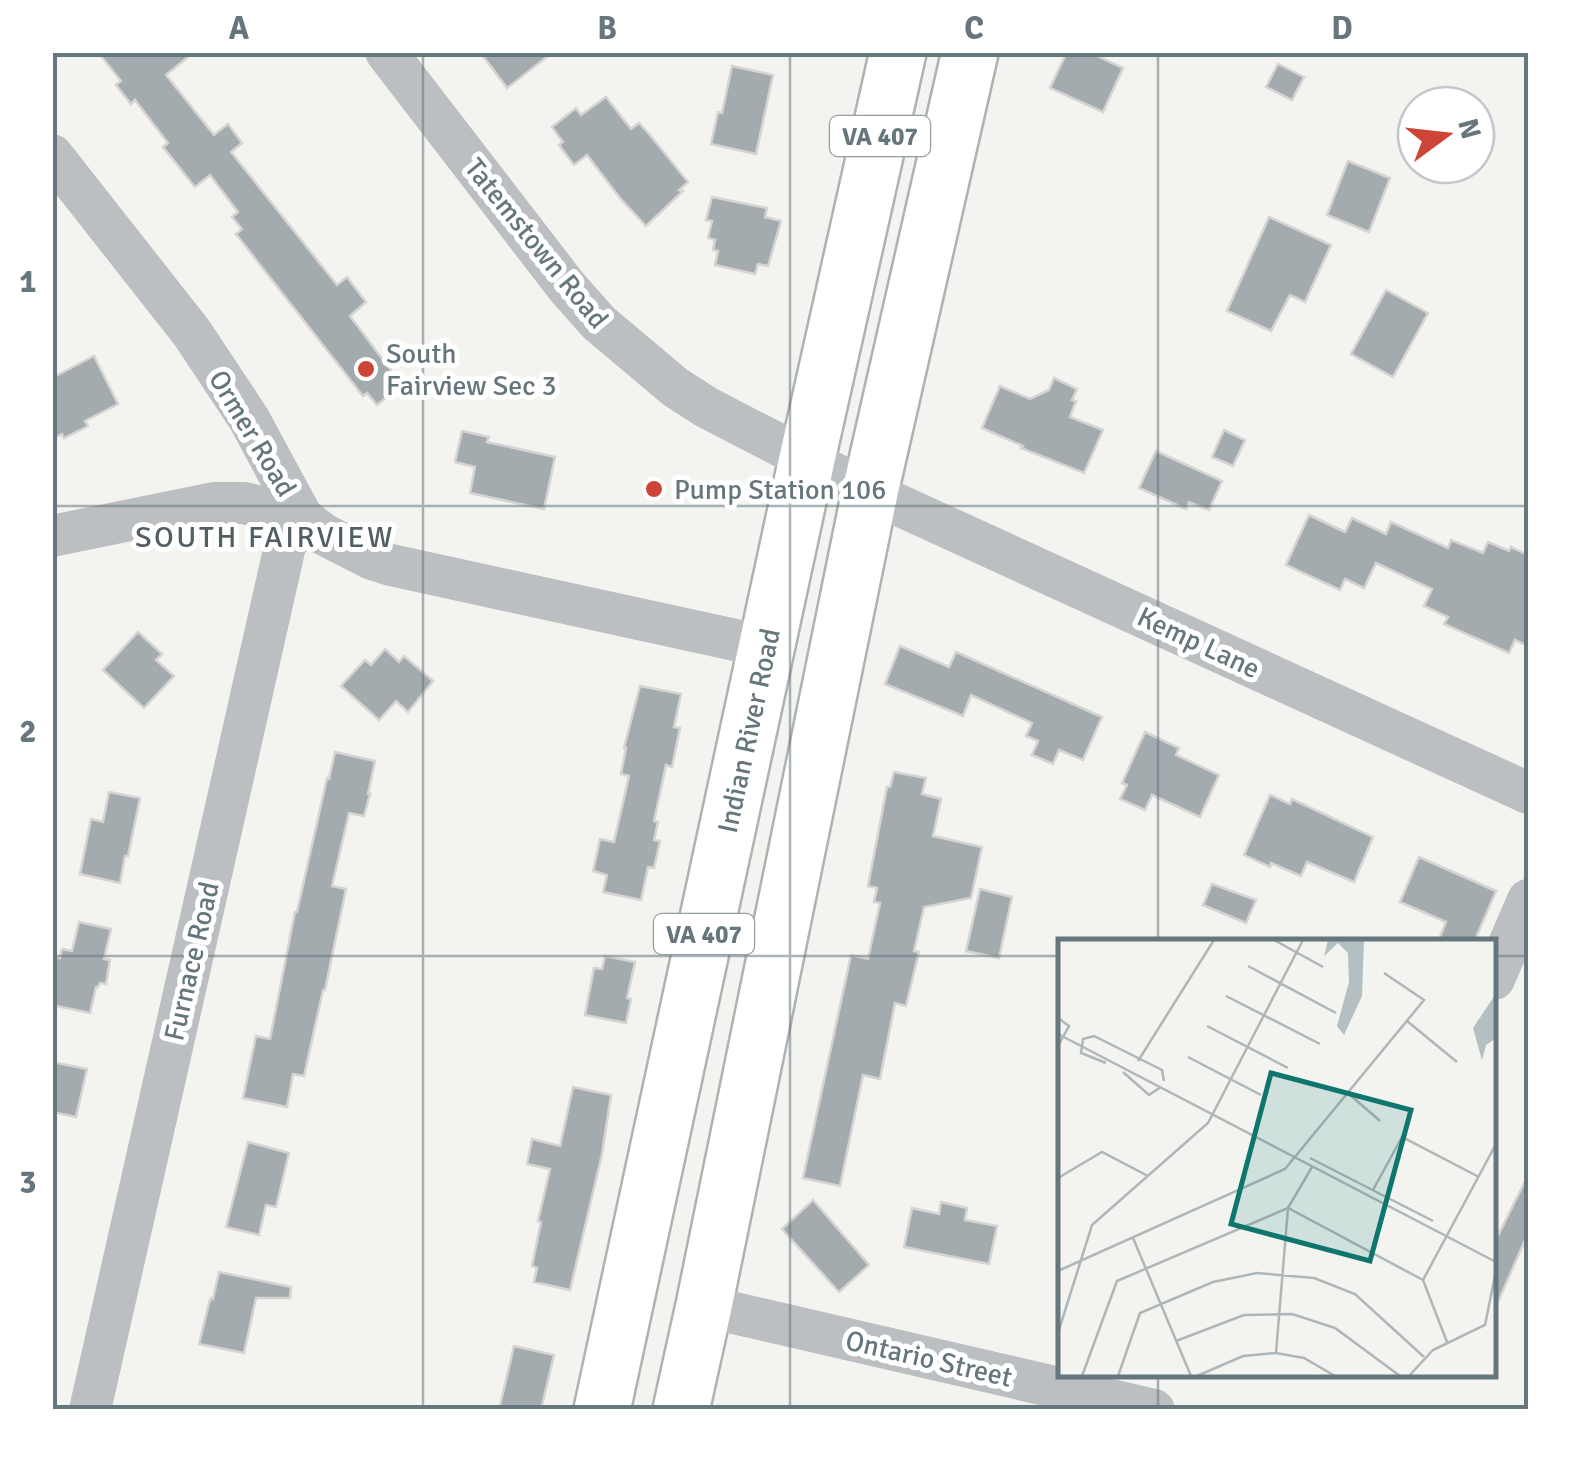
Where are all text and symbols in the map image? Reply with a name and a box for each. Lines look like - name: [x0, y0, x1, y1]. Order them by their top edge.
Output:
- text: A: [229, 9, 250, 48]
- text: B: [597, 9, 617, 48]
- text: C: [964, 9, 984, 48]
- text: D: [1331, 9, 1353, 48]
- north arrow: [1396, 85, 1496, 185]
- text: N: [1450, 115, 1488, 143]
- road number: VA 407: [830, 116, 930, 156]
- street label: Tatemstown Road: [457, 152, 615, 336]
- text: 1: [19, 262, 37, 301]
- place label: South Fairview Sec 3: [386, 337, 557, 403]
- marker: South Fairview Sec 3: [355, 358, 377, 380]
- street label: Ormer Road: [201, 364, 303, 503]
- place label: Pump Station 106: [674, 473, 886, 507]
- marker: Pump Station 106: [643, 478, 665, 500]
- district label: SOUTH FAIRVIEW: [135, 519, 395, 556]
- street label: Kemp Lane: [1132, 600, 1265, 686]
- street label: Indian River Road: [711, 625, 788, 836]
- text: 2: [19, 712, 37, 751]
- street label: Furnace Road: [157, 878, 227, 1044]
- road number: VA 407: [654, 914, 754, 954]
- inset map: [1058, 939, 1496, 1377]
- text: 3: [19, 1163, 37, 1202]
- street label: Ontario Street: [842, 1323, 1015, 1395]

